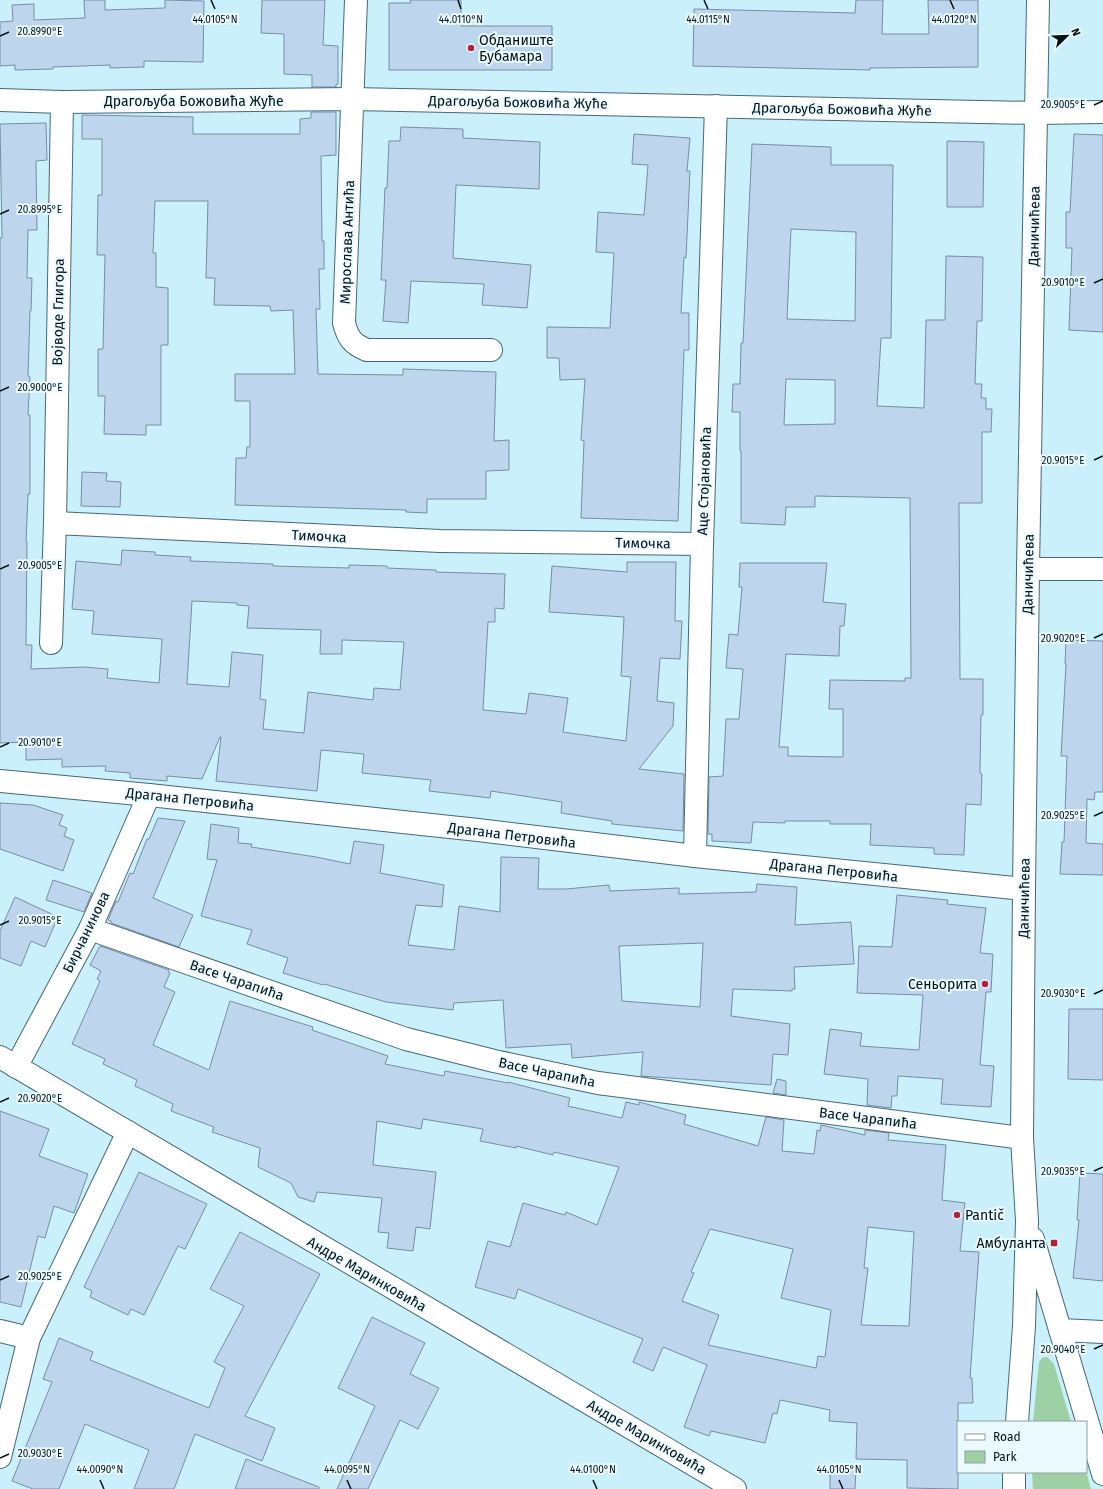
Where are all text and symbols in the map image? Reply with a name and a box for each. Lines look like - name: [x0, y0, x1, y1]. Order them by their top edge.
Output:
- text: 44.0105°N: [192, 14, 238, 26]
- text: 44.0110°N: [439, 14, 483, 26]
- text: 44.0115°N: [686, 14, 730, 26]
- text: 44.0120°N: [931, 14, 977, 26]
- north arrow: [1047, 16, 1087, 56]
- text: 20.8990°E: [18, 26, 62, 38]
- text: N: [1068, 26, 1083, 38]
- place label: Обданиште Бубамара: [479, 32, 554, 65]
- marker: Обданиште Бубамара: [466, 43, 476, 53]
- street label: Драгољуба Божовића Жуће: [427, 92, 608, 113]
- street label: Драгољуба Божовића Жуће: [103, 93, 284, 110]
- street label: Драгољуба Божовића Жуће: [751, 99, 932, 120]
- text: 20.9005°E: [1041, 99, 1085, 111]
- street label: Мирослава Антића: [337, 180, 358, 304]
- street label: Даничићева: [1025, 186, 1044, 267]
- text: 20.8995°E: [18, 204, 62, 216]
- street label: Војводе Глигора: [49, 258, 68, 366]
- text: 20.9010°E: [1041, 277, 1085, 289]
- text: 20.9000°E: [17, 382, 63, 394]
- street label: Аце Стојановића: [694, 426, 715, 536]
- text: 20.9015°E: [1041, 455, 1085, 467]
- street label: Тимочка: [291, 527, 347, 546]
- street label: Даничићева: [1019, 534, 1038, 615]
- street label: Тимочка: [615, 535, 671, 552]
- text: 20.9005°E: [18, 560, 62, 572]
- text: 20.9020°E: [1041, 633, 1085, 645]
- text: 20.9010°E: [18, 737, 62, 749]
- street label: Драгана Петровића: [124, 784, 255, 815]
- text: 20.9025°E: [1041, 810, 1085, 822]
- street label: Драгана Петровића: [446, 819, 577, 852]
- street label: Драгана Петровића: [768, 855, 899, 886]
- street label: Даничићева: [1015, 858, 1034, 939]
- street label: Бирчанинова: [59, 889, 114, 976]
- text: 20.9015°E: [18, 915, 62, 927]
- street label: Васе Чарапића: [188, 956, 286, 1005]
- place label: Сеньорита: [908, 976, 977, 993]
- marker: Сеньорита: [980, 979, 990, 989]
- text: 20.9030°E: [1041, 988, 1085, 1000]
- street label: Васе Чарапића: [497, 1054, 597, 1091]
- text: 20.9020°E: [18, 1093, 62, 1105]
- street label: Васе Чарапића: [818, 1104, 918, 1133]
- text: 20.9035°E: [1041, 1166, 1085, 1178]
- place label: Pantič: [965, 1207, 1004, 1224]
- marker: Pantič: [952, 1210, 962, 1220]
- street label: Андре Маринковића: [304, 1233, 429, 1316]
- place label: Амбуланта: [976, 1235, 1046, 1252]
- marker: Амбуланта: [1049, 1238, 1059, 1248]
- text: 20.9025°E: [18, 1271, 62, 1283]
- text: 20.9040°E: [1041, 1344, 1086, 1356]
- street label: Андре Маринковића: [584, 1396, 709, 1479]
- legend: [957, 1421, 1087, 1473]
- text: Road: [993, 1430, 1021, 1444]
- text: 20.9030°E: [18, 1448, 62, 1460]
- text: Park: [993, 1450, 1017, 1464]
- text: 44.0090°N: [77, 1464, 123, 1476]
- text: 44.0095°N: [324, 1464, 370, 1476]
- text: 44.0100°N: [570, 1464, 616, 1476]
- text: 44.0105°N: [816, 1464, 862, 1476]

